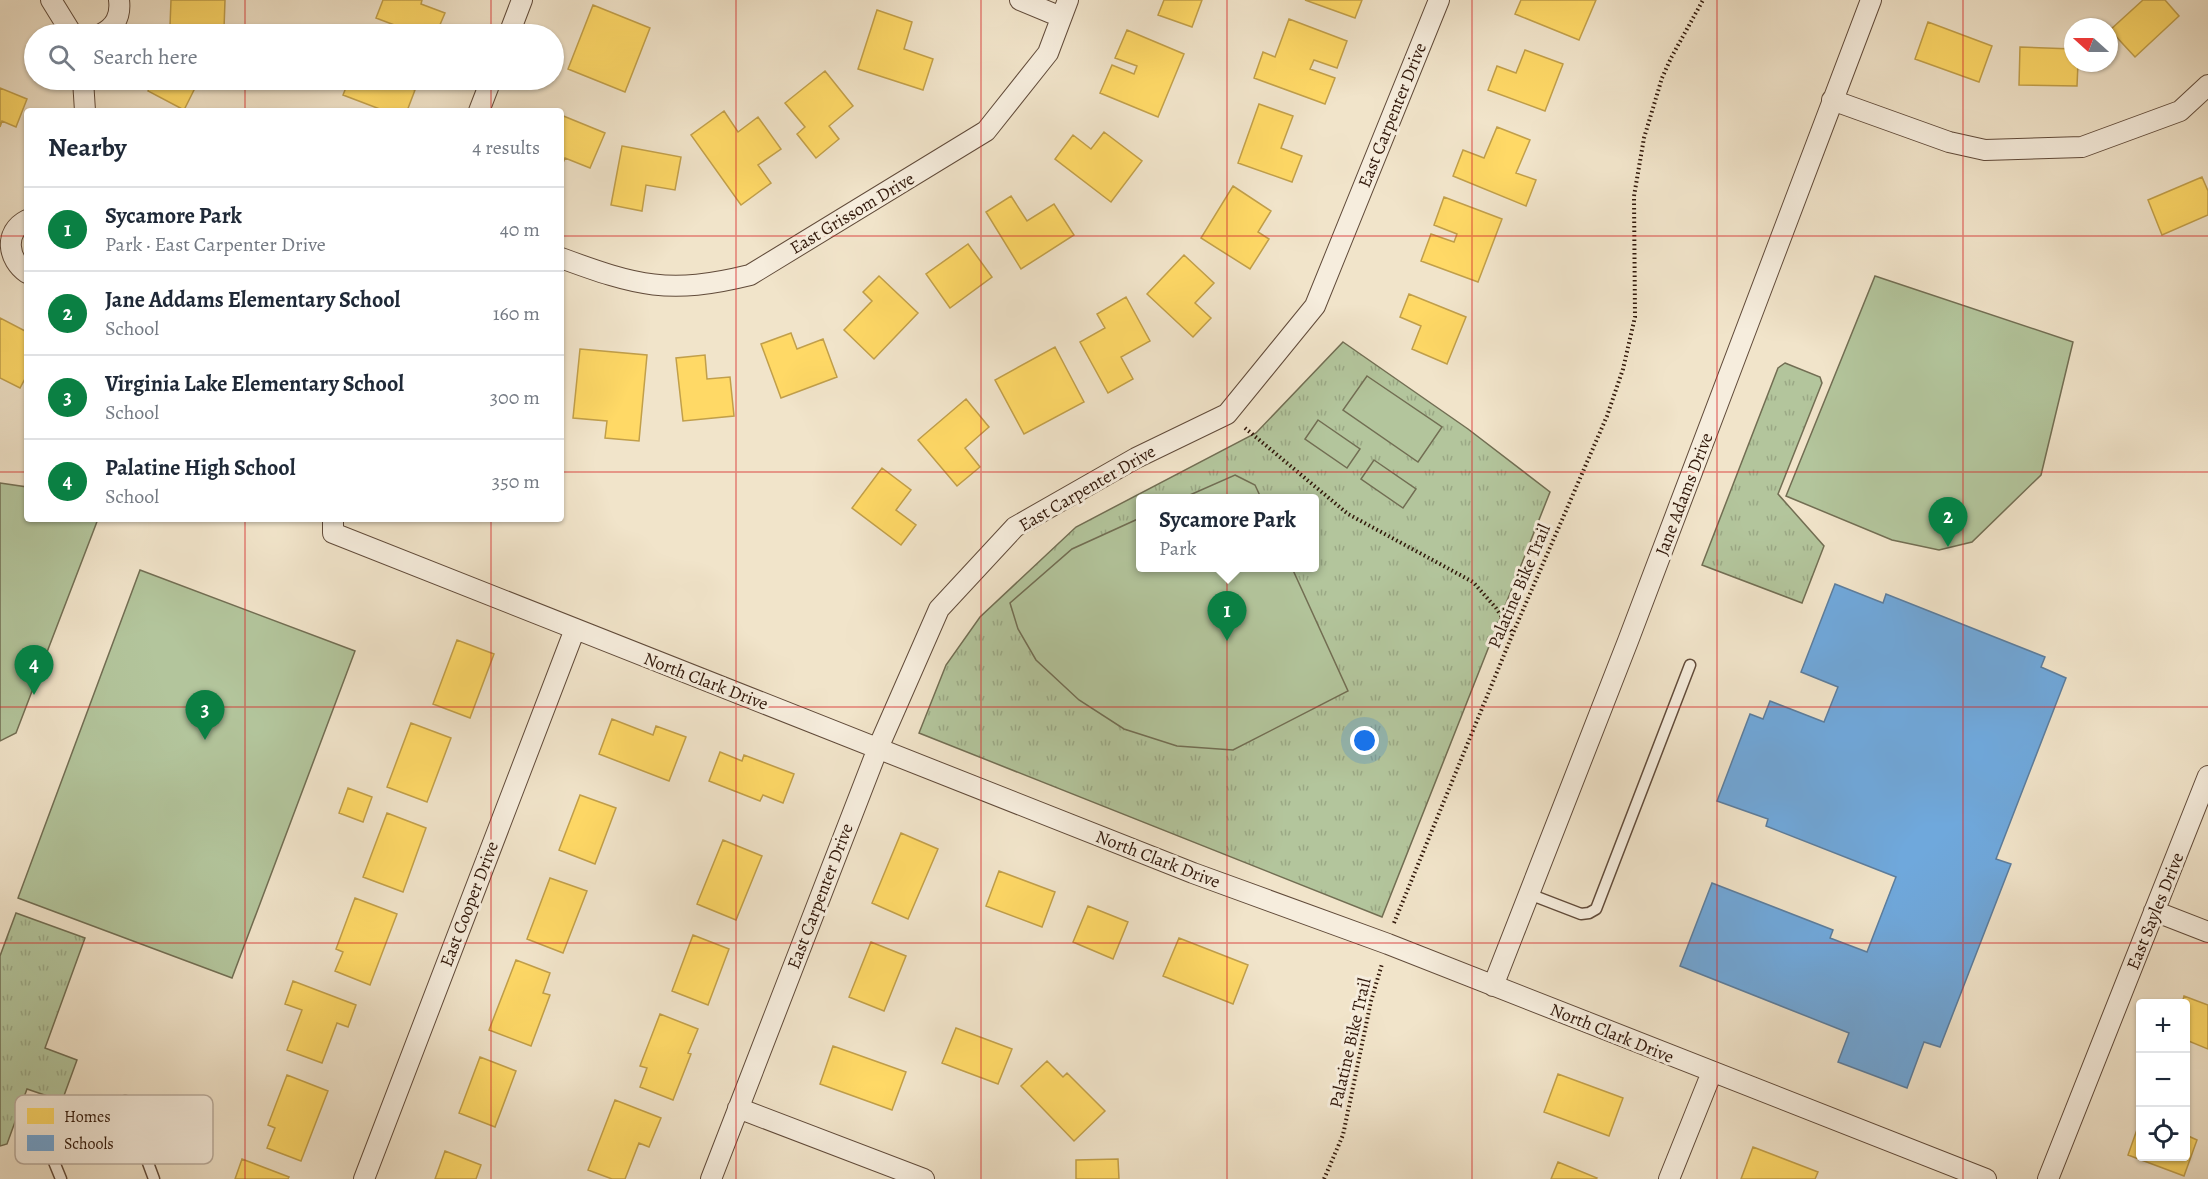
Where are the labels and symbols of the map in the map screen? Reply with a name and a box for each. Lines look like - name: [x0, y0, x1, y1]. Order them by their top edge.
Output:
- north arrow: [2064, 18, 2118, 72]
- street label: East Carpenter Drive: [1352, 39, 1432, 191]
- street label: East Grissom Drive: [785, 166, 919, 260]
- street label: Jane Adams Drive: [1650, 429, 1718, 559]
- street label: East Carpenter Drive: [1014, 439, 1160, 537]
- pin: 2: [1928, 498, 1968, 547]
- street label: Palatine Bike Trail: [1482, 520, 1556, 652]
- pin: 1: [1208, 592, 1246, 641]
- pin: 4: [15, 646, 54, 695]
- street label: North Clark Drive: [640, 646, 772, 716]
- pin: 3: [186, 690, 224, 740]
- your location: [1350, 726, 1379, 755]
- street label: East Carpenter Drive: [781, 820, 859, 972]
- street label: North Clark Drive: [1092, 824, 1224, 894]
- street label: East Cooper Drive: [434, 838, 504, 970]
- street label: East Sayles Drive: [2121, 849, 2189, 973]
- street label: Palatine Bike Trail: [1323, 975, 1377, 1110]
- street label: North Clark Drive: [1547, 997, 1677, 1069]
- legend: [15, 1095, 213, 1164]
- text: Homes: [64, 1106, 111, 1128]
- text: Schools: [64, 1133, 114, 1155]

